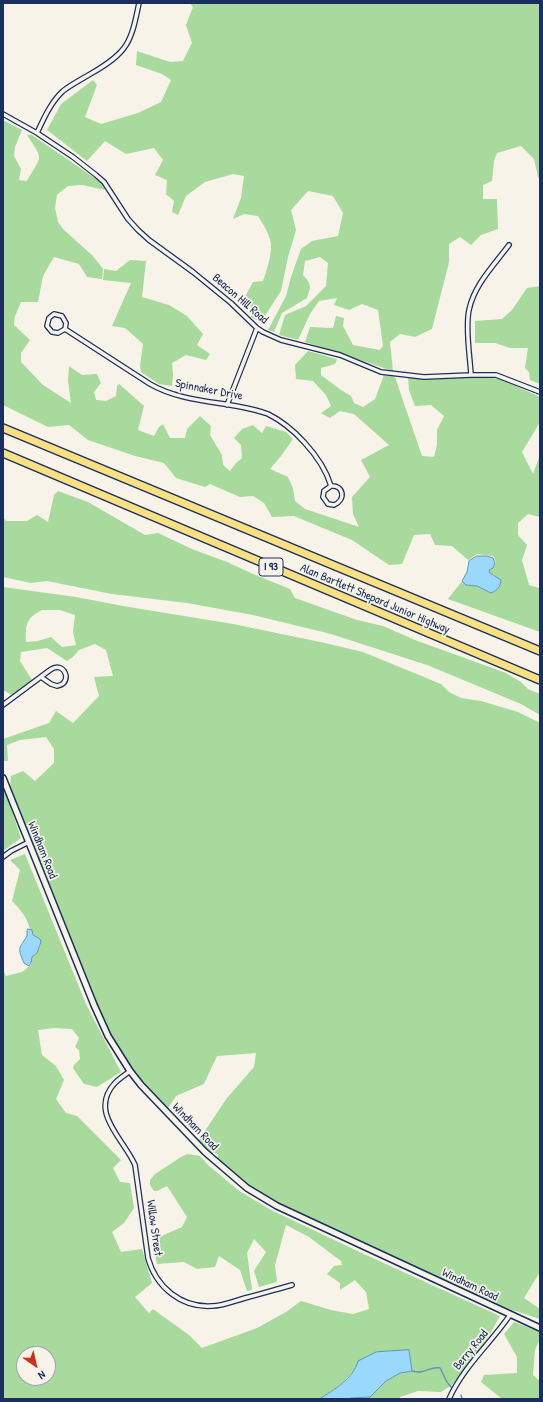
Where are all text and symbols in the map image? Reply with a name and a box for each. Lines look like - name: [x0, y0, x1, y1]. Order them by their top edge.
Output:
- street label: Beacon Hill Road: [209, 271, 271, 327]
- street label: Spinnaker Drive: [174, 376, 244, 404]
- road number: I 93: [259, 558, 283, 576]
- street label: Alan Bartlett Shepard Junior Highway: [298, 561, 452, 637]
- street label: Windham Road: [24, 819, 60, 881]
- street label: Windham Road: [169, 1100, 221, 1154]
- street label: Willow Street: [143, 1199, 165, 1257]
- street label: Windham Road: [440, 1266, 500, 1304]
- street label: Berry Road: [450, 1327, 492, 1373]
- north arrow: [16, 1346, 56, 1386]
- text: N: [36, 1368, 49, 1383]

